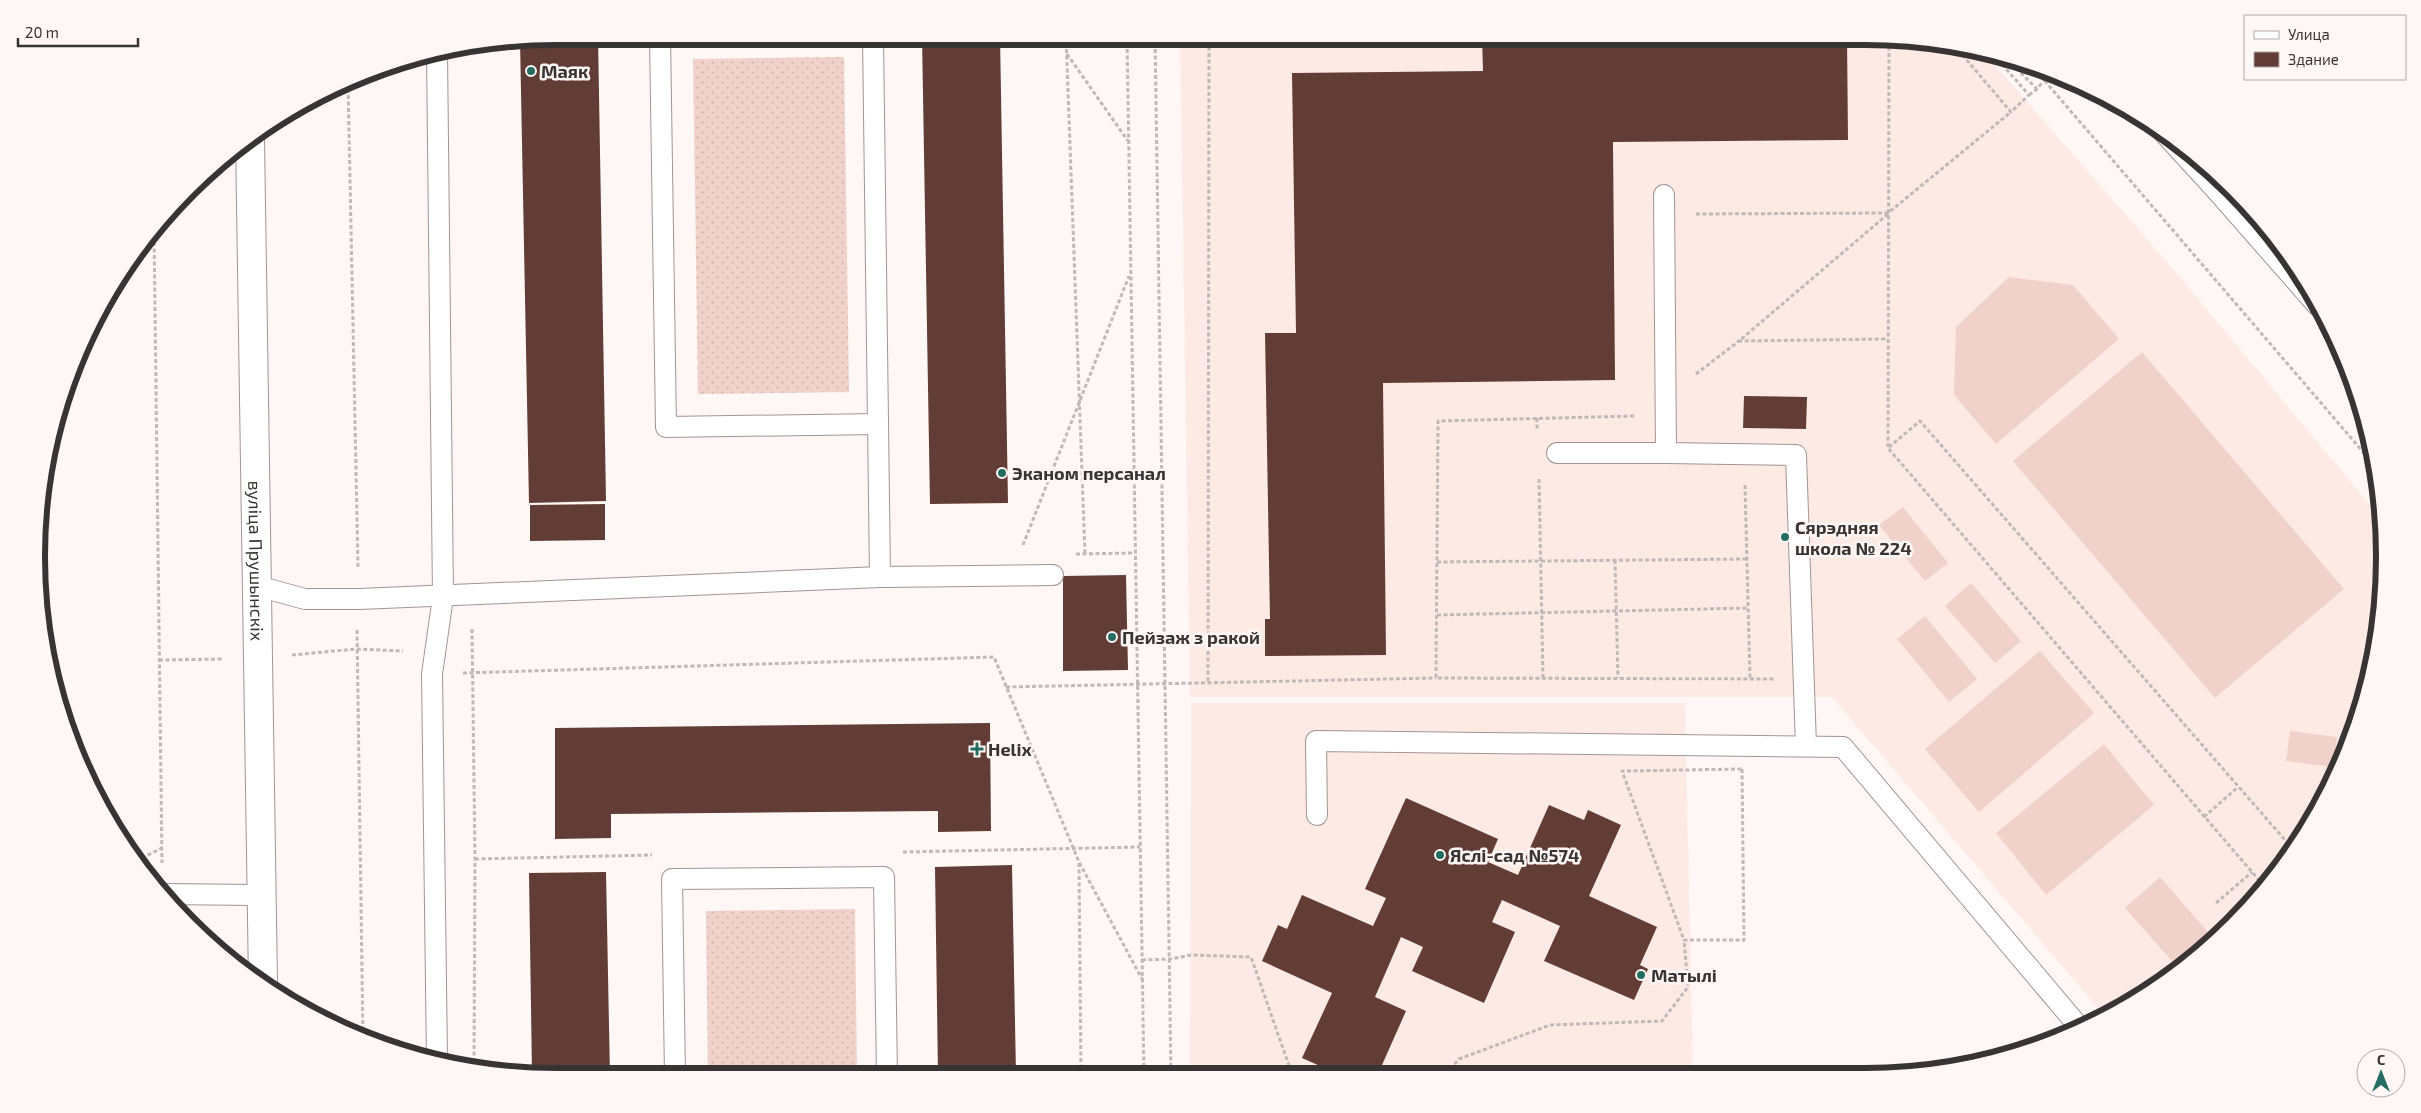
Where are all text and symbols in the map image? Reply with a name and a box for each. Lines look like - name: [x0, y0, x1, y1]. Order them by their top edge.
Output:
- scale bar: [18, 15, 138, 47]
- legend: [2244, 15, 2406, 80]
- text: 20 m: [25, 23, 59, 41]
- text: Улица: [2288, 25, 2330, 43]
- text: Здание: [2288, 50, 2339, 68]
- place label: Маяк: [541, 60, 588, 82]
- marker: Маяк: [525, 65, 537, 77]
- place label: Эканом персанал: [1012, 462, 1166, 484]
- marker: Эканом персанал: [996, 467, 1008, 479]
- street label: вуліца Прушынскіх: [244, 480, 269, 642]
- place label: Сярэдняя школа № 224: [1795, 516, 1912, 559]
- marker: Сярэдняя школа № 224: [1779, 531, 1791, 543]
- place label: Пейзаж з ракой: [1122, 626, 1260, 648]
- marker: Пейзаж з ракой: [1106, 631, 1118, 643]
- place label: Helix: [988, 738, 1032, 760]
- marker: Helix: [970, 742, 984, 756]
- place label: Яслі-сад №574: [1450, 844, 1579, 866]
- marker: Яслі-сад №574: [1434, 849, 1446, 861]
- place label: Матылі: [1651, 964, 1717, 986]
- marker: Матылі: [1635, 969, 1647, 981]
- north arrow: [2356, 1048, 2406, 1098]
- text: С: [2377, 1051, 2385, 1068]

